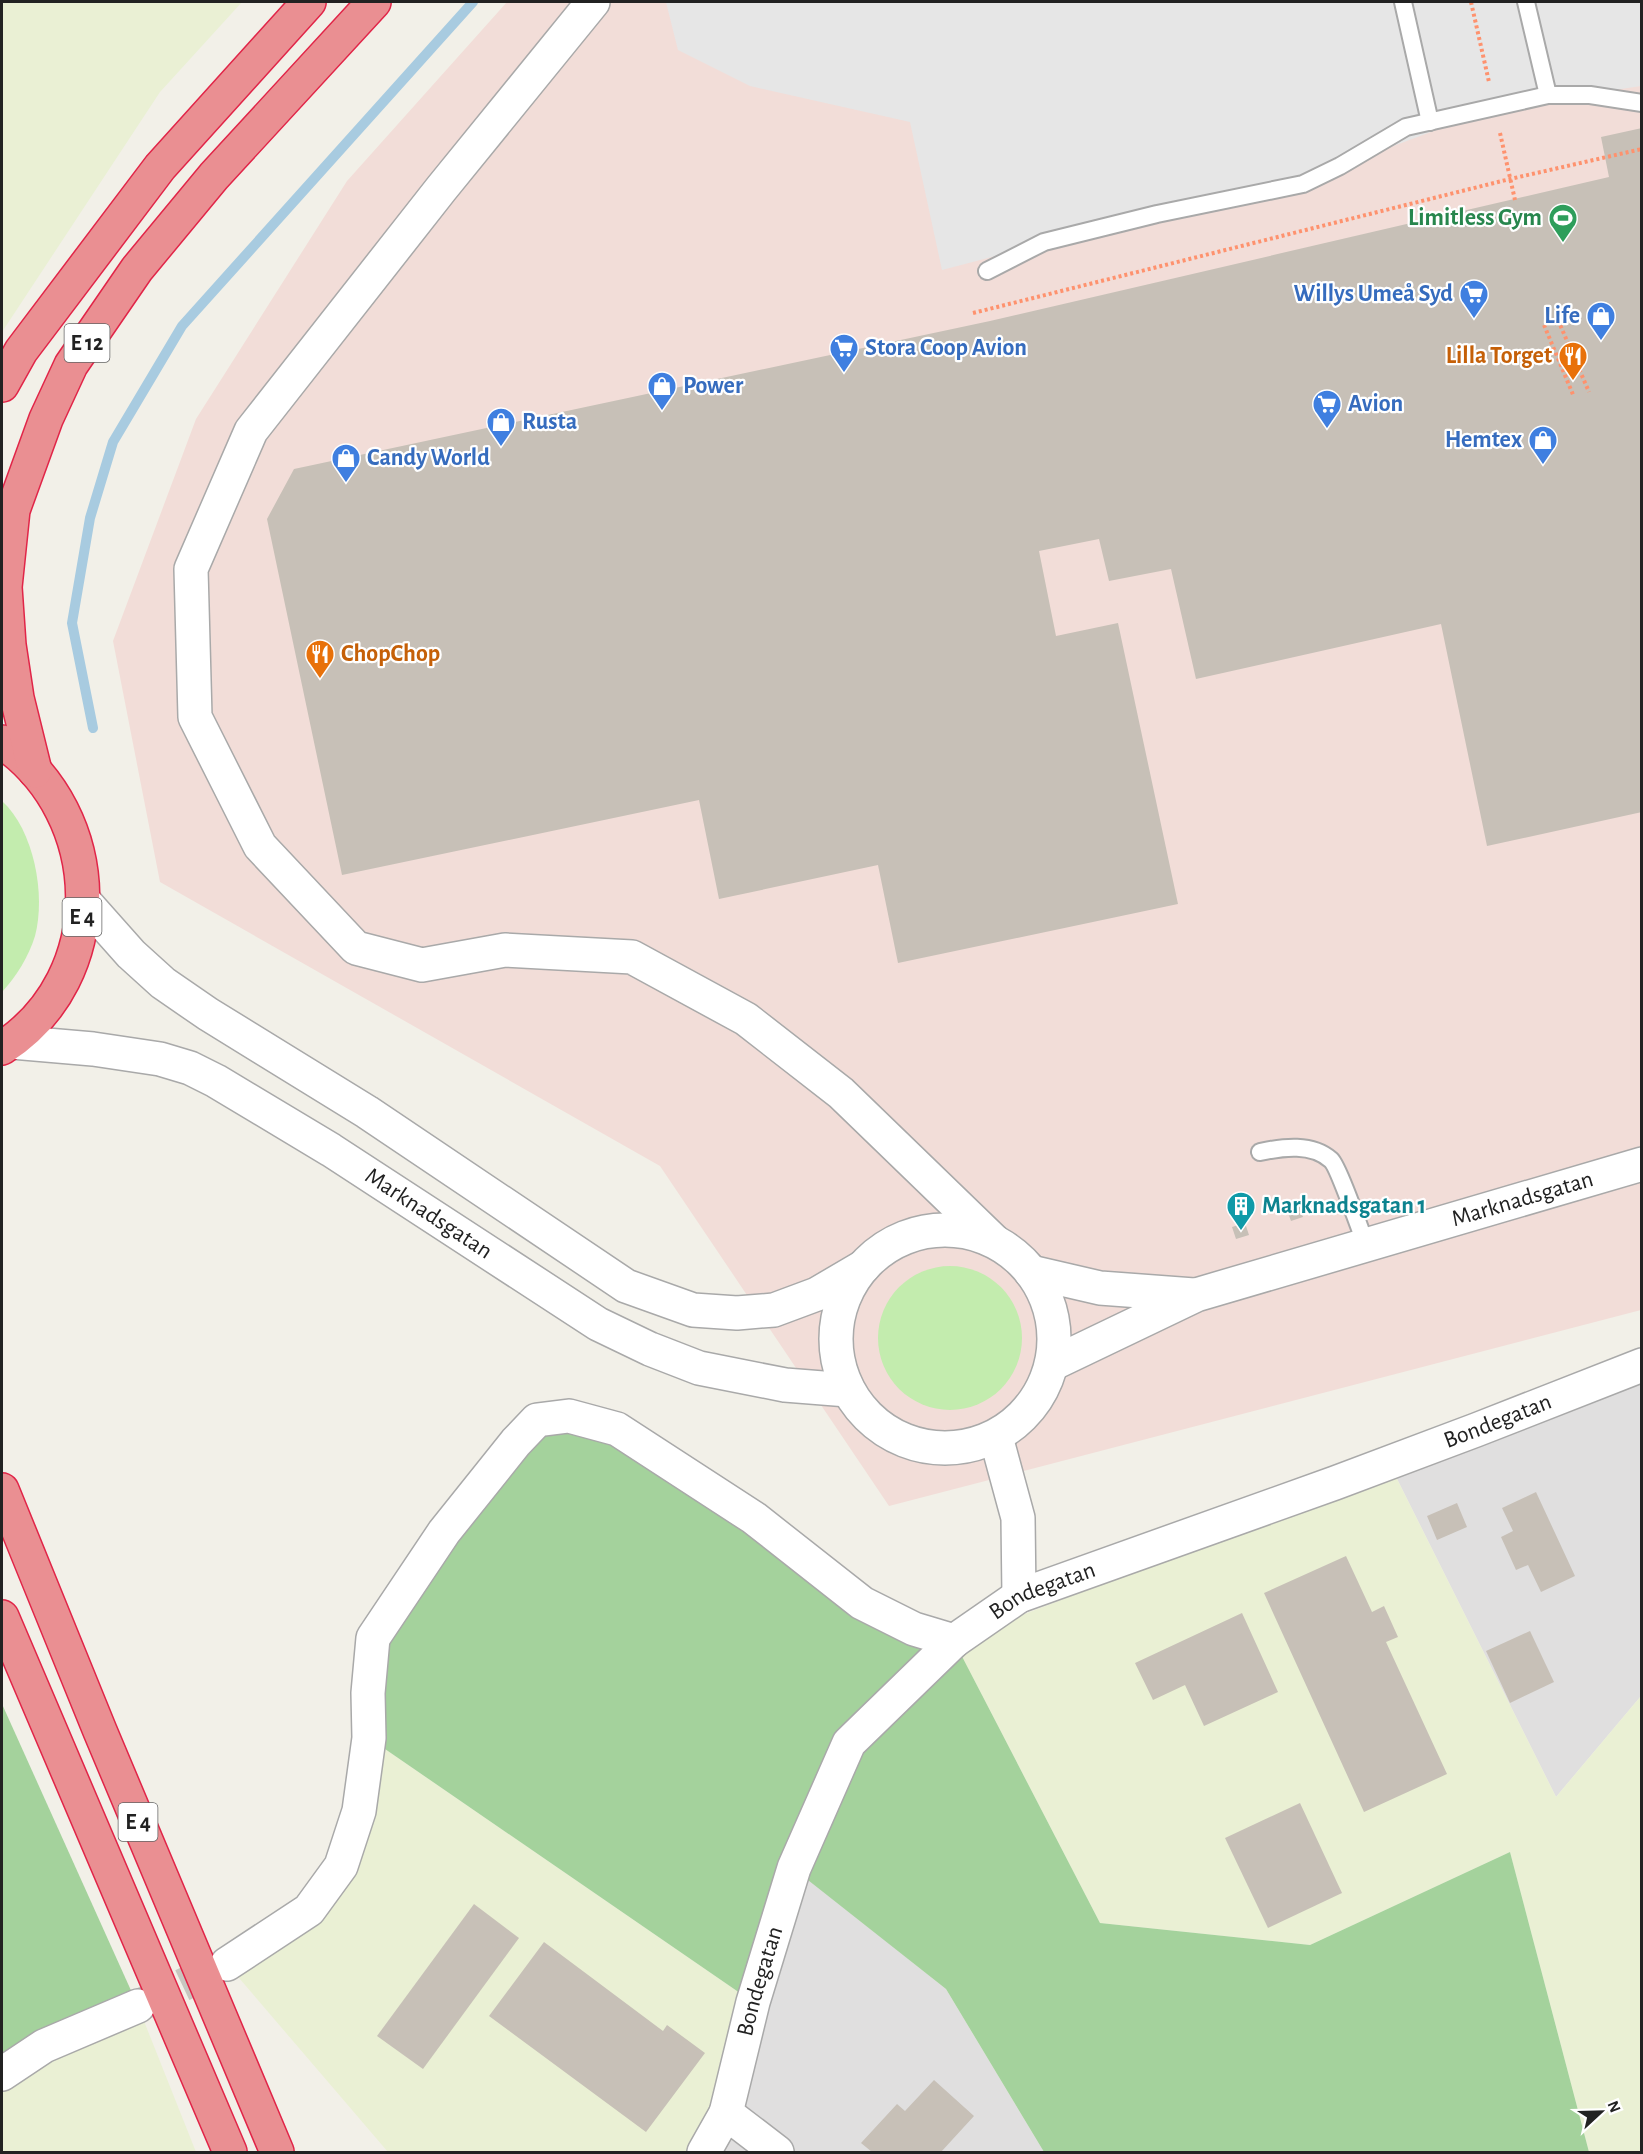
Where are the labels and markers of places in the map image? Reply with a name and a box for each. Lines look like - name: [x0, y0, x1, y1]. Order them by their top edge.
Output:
- sports icon: Limitless Gym: [1547, 202, 1579, 244]
- place label: Limitless Gym: [1408, 206, 1542, 230]
- supermarket icon: Willys Umeå Syd: [1458, 278, 1490, 320]
- place label: Willys Umeå Syd: [1294, 282, 1453, 306]
- shop icon: Life: [1585, 300, 1617, 342]
- place label: Life: [1544, 304, 1580, 328]
- supermarket icon: Stora Coop Avion: [828, 332, 860, 374]
- place label: Stora Coop Avion: [865, 336, 1027, 360]
- restaurant icon: Lilla Torget: [1557, 340, 1589, 382]
- place label: Lilla Torget: [1446, 344, 1552, 368]
- shop icon: Power: [646, 370, 678, 412]
- place label: Power: [683, 374, 744, 398]
- supermarket icon: Avion: [1311, 388, 1343, 430]
- place label: Avion: [1348, 392, 1403, 416]
- shop icon: Rusta: [485, 406, 517, 448]
- place label: Rusta: [522, 410, 577, 434]
- shop icon: Hemtex: [1527, 424, 1559, 466]
- place label: Hemtex: [1445, 428, 1522, 452]
- shop icon: Candy World: [330, 442, 362, 484]
- place label: Candy World: [367, 446, 490, 470]
- restaurant icon: ChopChop: [304, 638, 336, 680]
- place label: ChopChop: [341, 642, 440, 666]
- building icon: Marknadsgatan 1: [1225, 1190, 1257, 1232]
- place label: Marknadsgatan 1: [1262, 1194, 1426, 1218]

